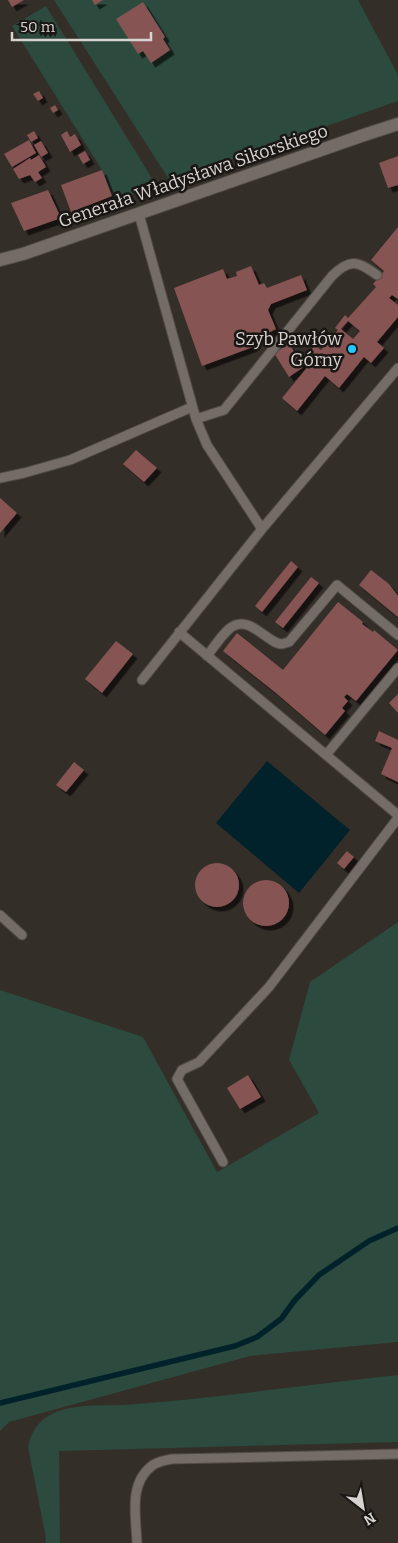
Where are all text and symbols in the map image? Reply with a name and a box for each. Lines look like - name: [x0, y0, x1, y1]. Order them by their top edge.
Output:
- scale bar: [12, 10, 151, 42]
- text: 50 m: [20, 18, 56, 36]
- street label: Generała Władysława Sikorskiego: [55, 119, 331, 233]
- place label: Szyb Pawłów Górny: [235, 328, 343, 371]
- marker: Szyb Pawłów Górny: [346, 343, 358, 355]
- north arrow: [338, 1483, 388, 1533]
- text: N: [360, 1509, 378, 1529]

